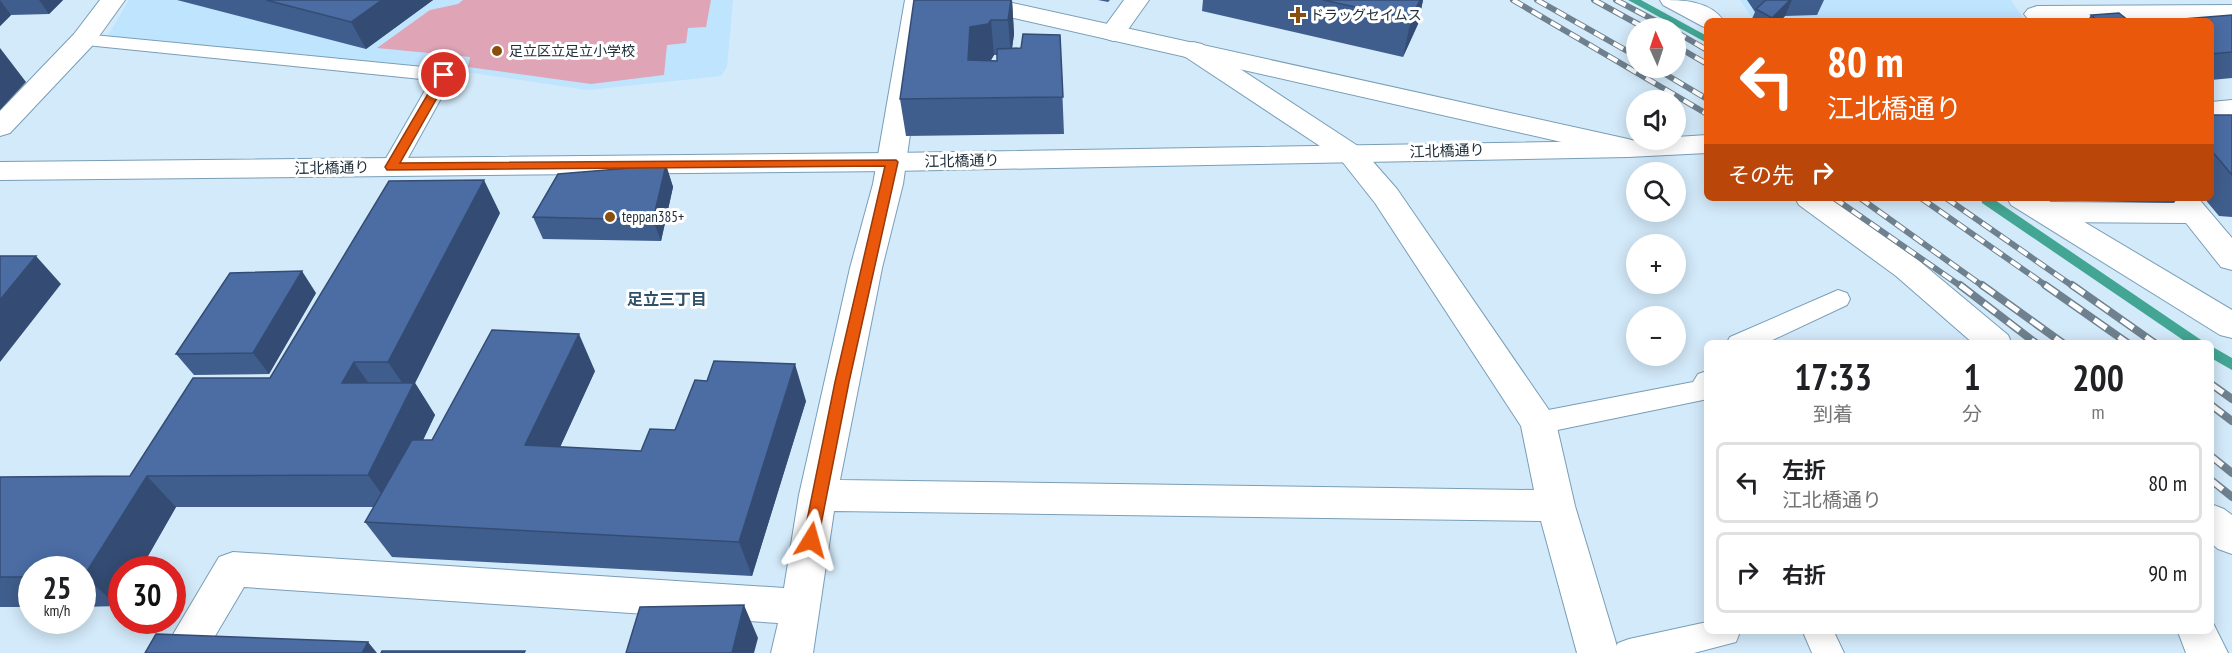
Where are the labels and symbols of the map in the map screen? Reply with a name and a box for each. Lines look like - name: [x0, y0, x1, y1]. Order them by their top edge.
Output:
- place label: ドラッグセイムス: [1310, 6, 1422, 24]
- marker: ドラッグセイムス: [1291, 8, 1305, 22]
- north arrow: [1626, 18, 1686, 78]
- place label: 足立区立足立小学校: [509, 42, 635, 60]
- marker: 足立区立足立小学校: [490, 44, 504, 58]
- pin: [418, 49, 469, 100]
- street label: 江北橋通り: [1409, 140, 1485, 161]
- street label: 江北橋通り: [924, 150, 1000, 171]
- street label: 江北橋通り: [294, 157, 370, 178]
- place label: teppan385+: [622, 207, 684, 226]
- marker: teppan385+: [603, 210, 617, 224]
- district label: 足立三丁目: [627, 289, 707, 309]
- position arrow: [779, 508, 843, 572]
- speed limit sign: 30: [108, 556, 186, 634]

